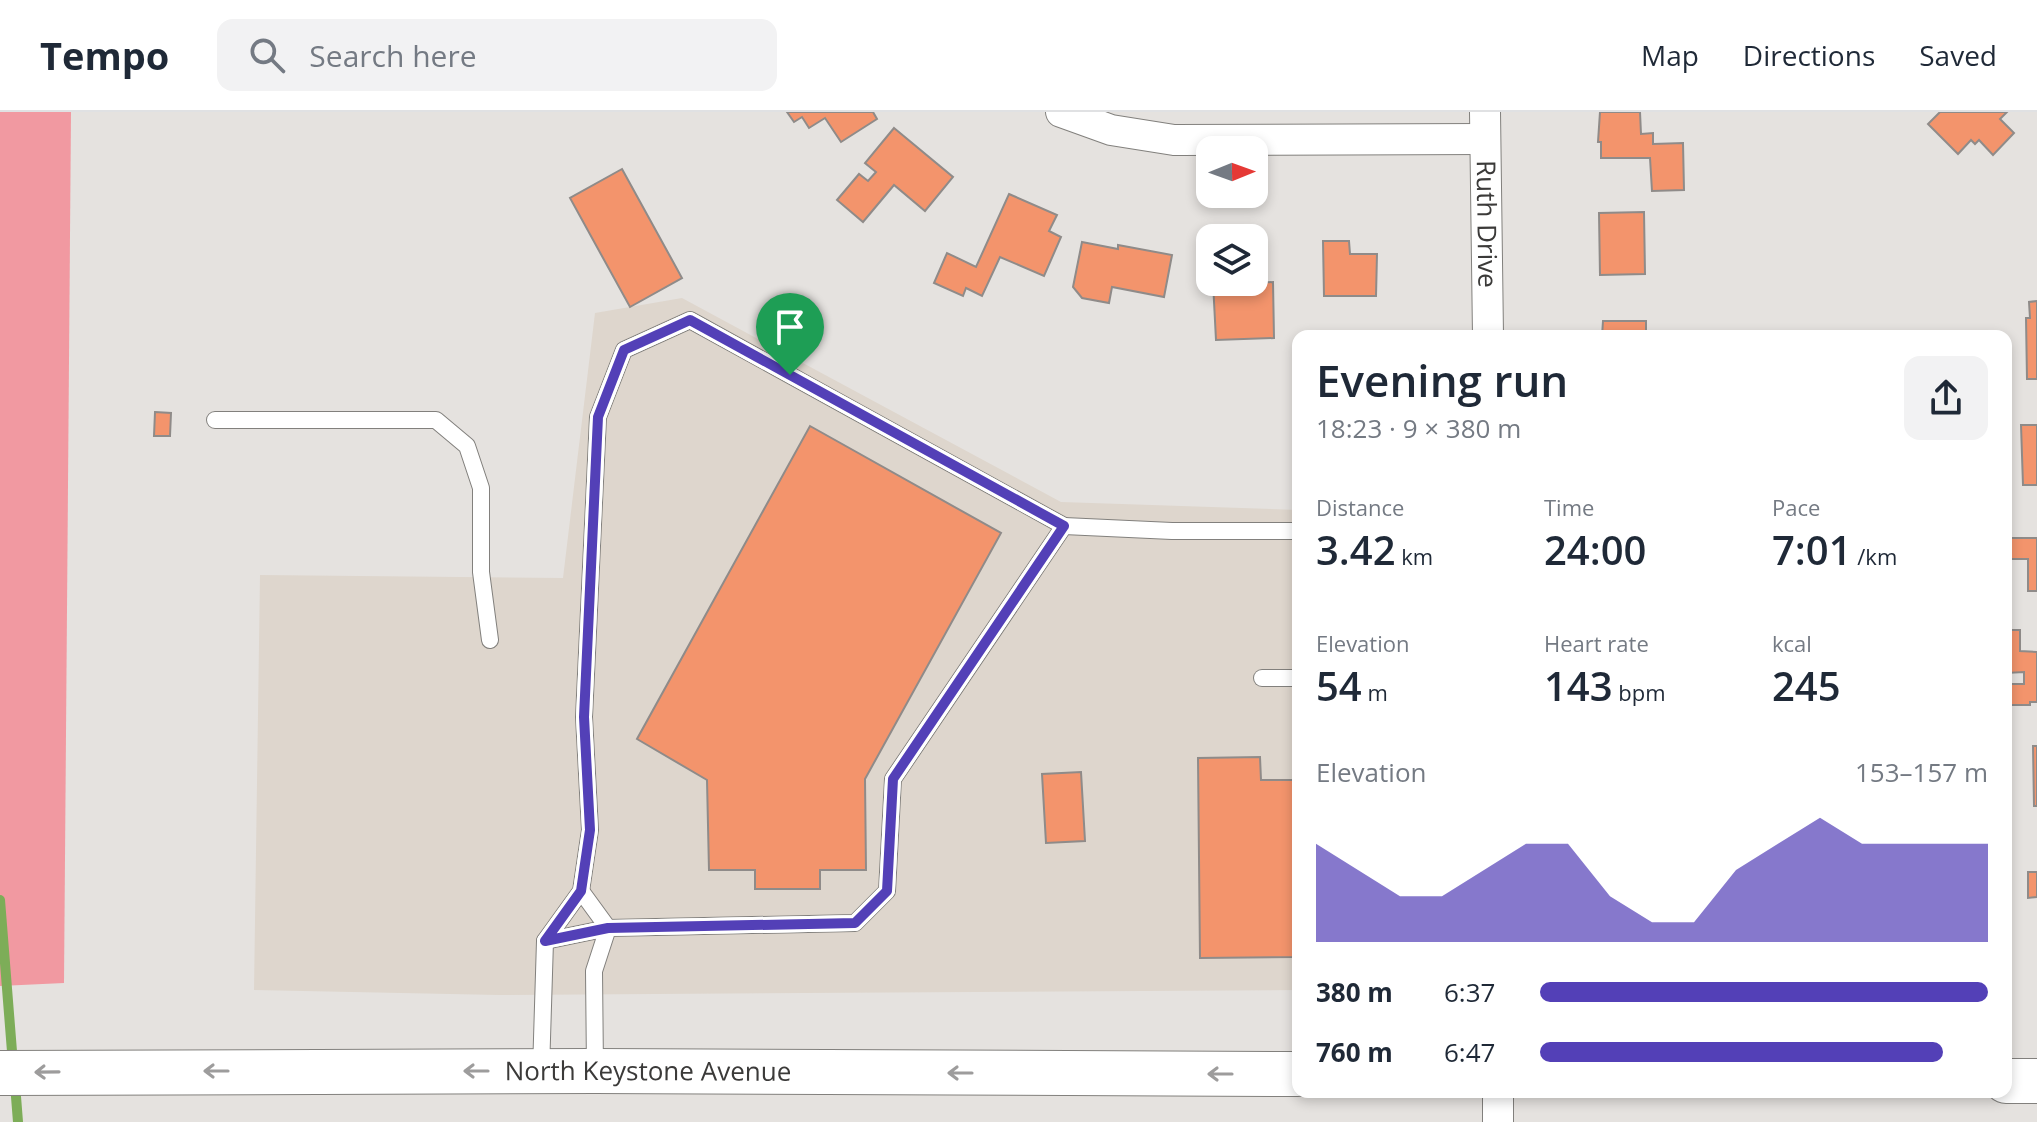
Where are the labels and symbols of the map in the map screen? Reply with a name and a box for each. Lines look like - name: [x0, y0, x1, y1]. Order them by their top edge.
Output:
- north arrow: [1196, 136, 1268, 208]
- street label: Ruth Drive: [1469, 160, 1506, 288]
- pin: [756, 293, 824, 375]
- street label: North Keystone Avenue: [505, 1052, 791, 1089]
- one-way arrow: [203, 1063, 230, 1079]
- one-way arrow: [463, 1063, 490, 1079]
- one-way arrow: [34, 1064, 61, 1080]
- one-way arrow: [947, 1065, 974, 1080]
- one-way arrow: [1207, 1066, 1234, 1082]

